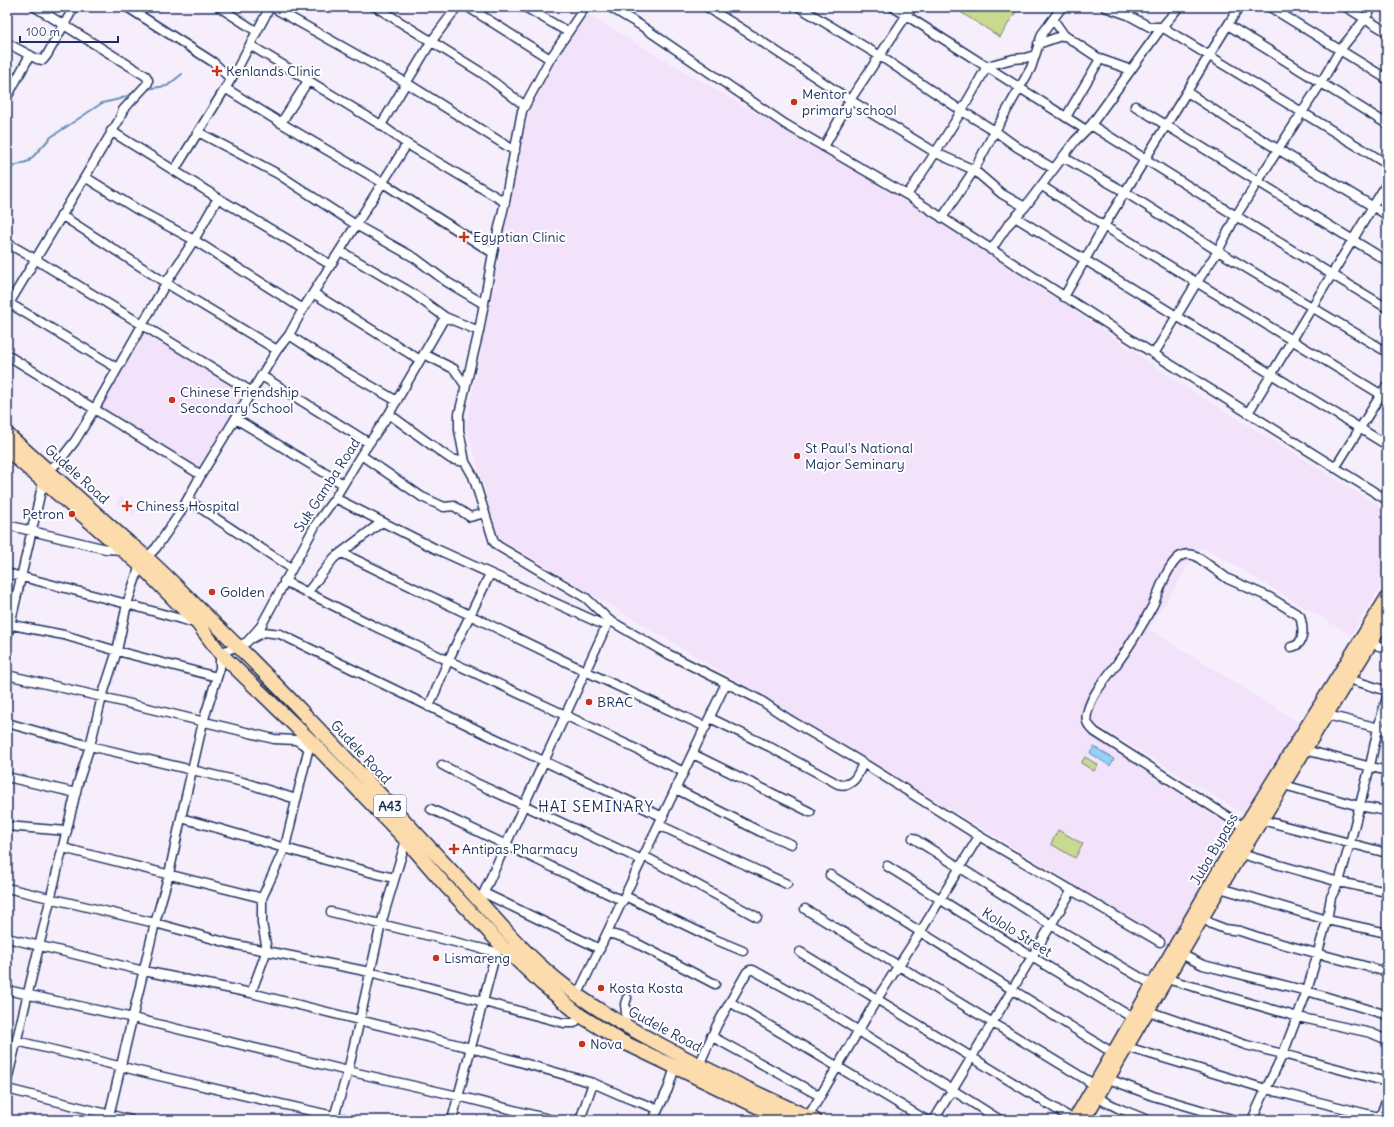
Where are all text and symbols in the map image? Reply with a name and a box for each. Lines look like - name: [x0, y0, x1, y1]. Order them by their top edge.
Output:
- scale bar: [20, 18, 118, 44]
- text: 100 m: [26, 24, 60, 39]
- place label: Kenlands Clinic: [226, 62, 321, 80]
- marker: Kenlands Clinic: [211, 65, 223, 77]
- place label: Mentor primary school: [802, 85, 897, 119]
- marker: Mentor primary school: [789, 97, 799, 107]
- place label: Egyptian Clinic: [473, 228, 566, 246]
- marker: Egyptian Clinic: [458, 231, 470, 243]
- place label: Chinese Friendship Secondary School: [180, 383, 299, 417]
- marker: Chinese Friendship Secondary School: [167, 395, 177, 405]
- street label: Suk Gamba Road: [290, 435, 364, 535]
- place label: St Paul's National Major Seminary: [805, 439, 913, 473]
- street label: Gudele Road: [41, 440, 113, 508]
- marker: St Paul's National Major Seminary: [792, 451, 802, 461]
- place label: Chiness Hospital: [136, 497, 239, 515]
- marker: Chiness Hospital: [121, 500, 133, 512]
- place label: Petron: [22, 505, 64, 523]
- marker: Petron: [67, 509, 77, 519]
- place label: Golden: [220, 583, 265, 601]
- marker: Golden: [207, 587, 217, 597]
- place label: BRAC: [597, 693, 633, 711]
- marker: BRAC: [584, 697, 594, 707]
- street label: Gudele Road: [327, 716, 395, 788]
- road number: A43: [374, 795, 406, 817]
- district label: HAI SEMINARY: [538, 797, 654, 816]
- street label: Juba Bypass: [1186, 810, 1242, 888]
- place label: Antipas Pharmacy: [462, 840, 578, 858]
- marker: Antipas Pharmacy: [449, 844, 459, 854]
- street label: Kololo Street: [979, 903, 1056, 961]
- place label: Lismareng: [444, 949, 510, 967]
- marker: Lismareng: [431, 953, 441, 963]
- place label: Kosta Kosta: [609, 979, 683, 997]
- marker: Kosta Kosta: [596, 983, 606, 993]
- street label: Gudele Road: [625, 1002, 705, 1056]
- place label: Nova: [590, 1035, 622, 1053]
- marker: Nova: [577, 1039, 587, 1049]

